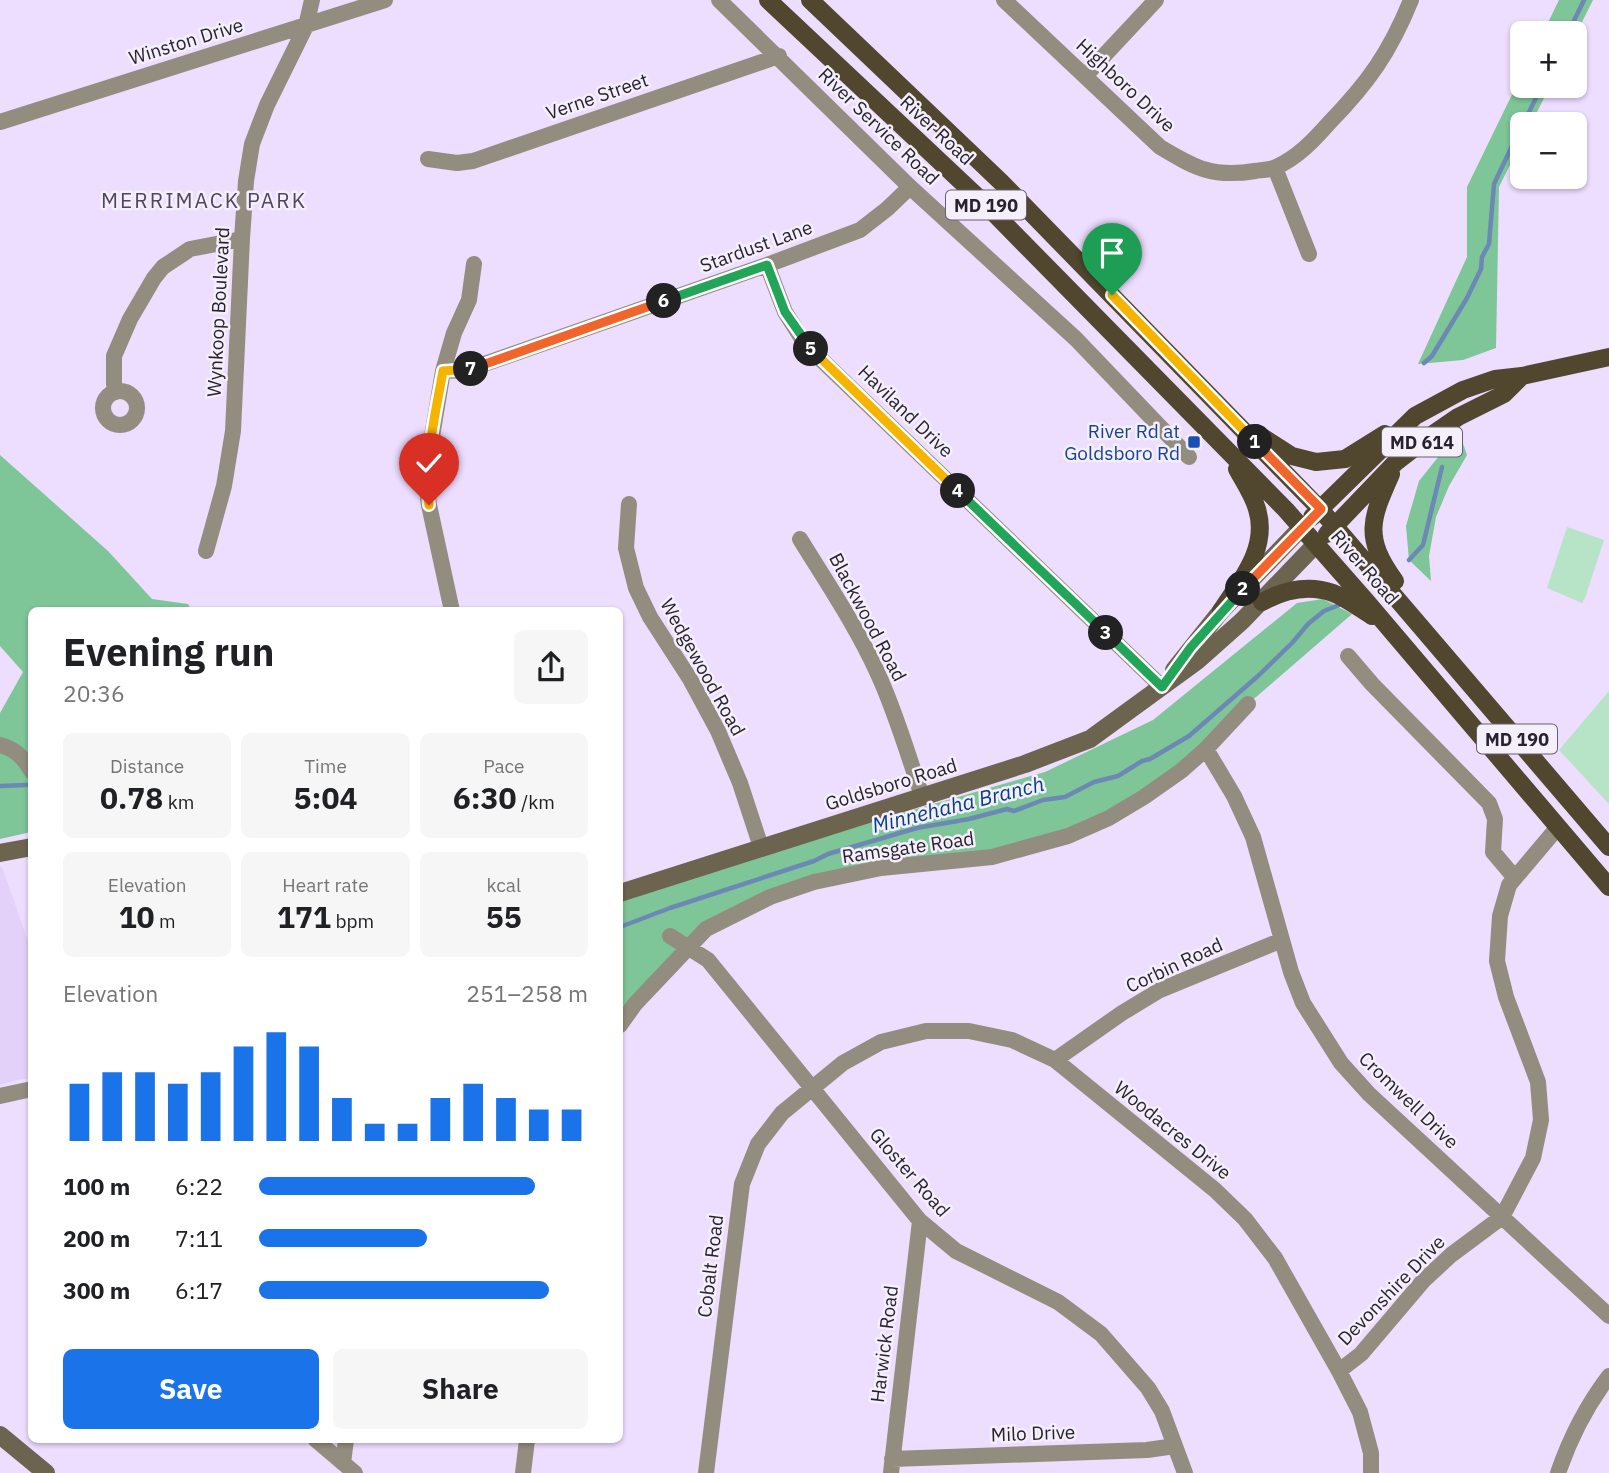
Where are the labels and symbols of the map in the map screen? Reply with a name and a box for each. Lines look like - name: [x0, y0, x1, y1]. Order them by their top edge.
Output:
- street label: Winston Drive: [126, 12, 246, 70]
- street label: Highboro Drive: [1071, 33, 1181, 137]
- street label: River Service Road: [814, 62, 944, 190]
- street label: Verne Street: [543, 67, 651, 125]
- street label: River Road: [895, 90, 979, 170]
- district label: MERRIMACK PARK: [101, 186, 307, 214]
- road number: MD 190: [946, 190, 1026, 220]
- street label: Stardust Lane: [697, 215, 815, 277]
- pin: [1082, 223, 1142, 295]
- street label: Wynkoop Boulevard: [202, 226, 234, 398]
- pin: 6: [646, 284, 682, 318]
- pin: 5: [794, 332, 828, 366]
- pin: 7: [454, 352, 489, 386]
- street label: Haviland Drive: [853, 360, 959, 462]
- place label: River Rd at Goldsboro Rd: [1064, 419, 1180, 465]
- pin: 1: [1238, 424, 1272, 460]
- road number: MD 614: [1382, 428, 1462, 457]
- pin: [399, 433, 459, 505]
- marker: River Rd at Goldsboro Rd: [1186, 434, 1202, 450]
- pin: 4: [940, 474, 976, 508]
- street label: River Road: [1326, 525, 1404, 609]
- street label: Blackwood Road: [824, 549, 912, 685]
- pin: 2: [1226, 572, 1260, 606]
- street label: Wedgewood Road: [655, 594, 751, 740]
- pin: 3: [1088, 616, 1124, 650]
- road number: MD 190: [1477, 724, 1557, 754]
- street label: Goldsboro Road: [822, 753, 960, 815]
- water label: Minnehaha Branch: [869, 769, 1047, 839]
- street label: Ramsgate Road: [840, 826, 976, 868]
- street label: Corbin Road: [1122, 932, 1226, 998]
- street label: Cromwell Drive: [1354, 1046, 1464, 1154]
- street label: Woodacres Drive: [1110, 1075, 1236, 1185]
- street label: Gloster Road: [865, 1123, 955, 1221]
- street label: Cobalt Road: [692, 1213, 728, 1319]
- street label: Devonshire Drive: [1332, 1230, 1450, 1350]
- street label: Harwick Road: [865, 1284, 903, 1404]
- street label: Milo Drive: [990, 1420, 1076, 1446]

